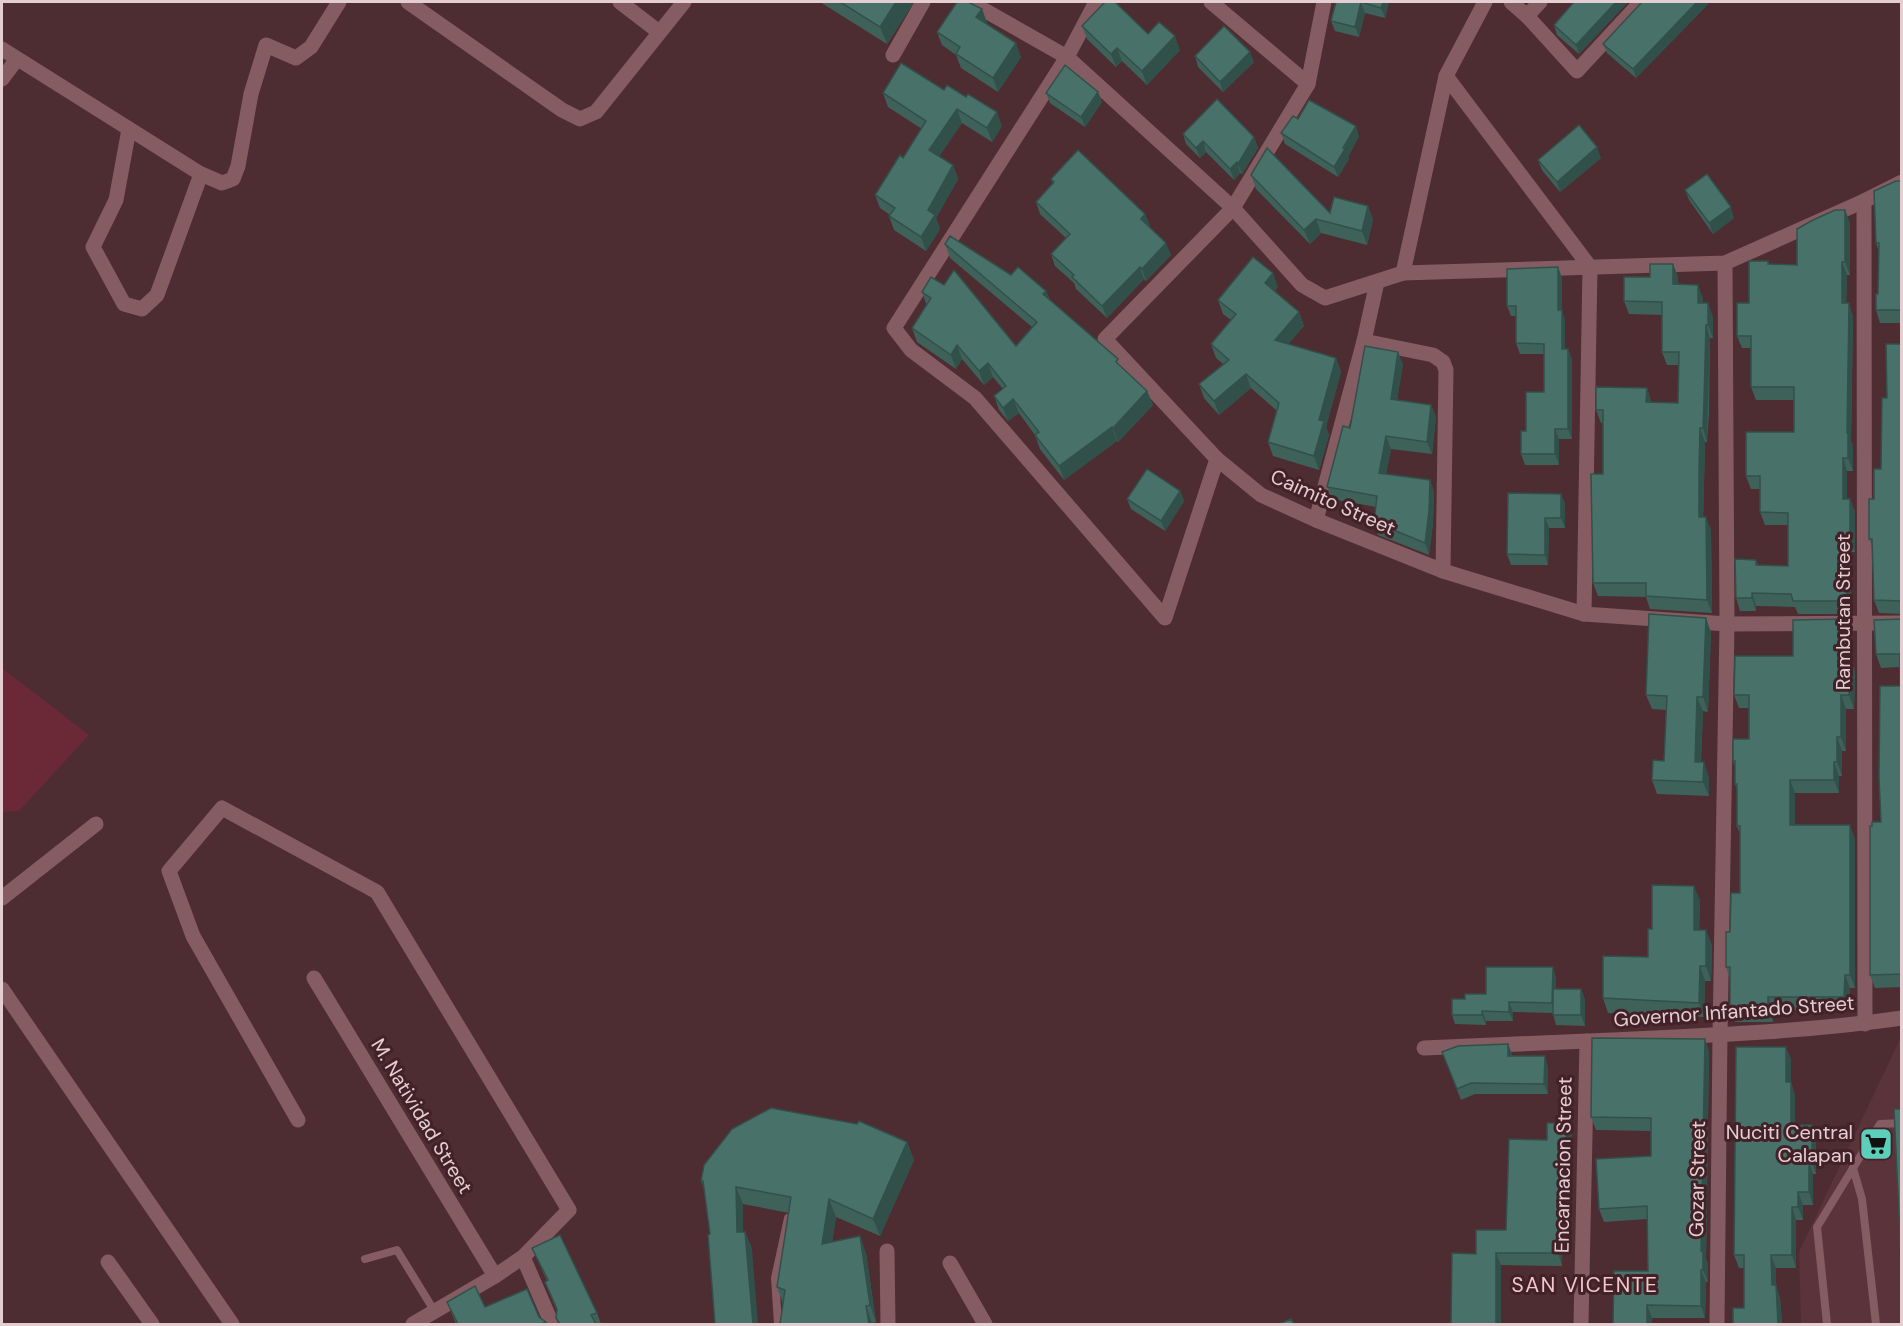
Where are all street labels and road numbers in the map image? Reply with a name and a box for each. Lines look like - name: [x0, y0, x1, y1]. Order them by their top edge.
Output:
- street label: Caimito Street: [1266, 463, 1400, 541]
- street label: Rambutan Street: [1830, 534, 1856, 690]
- street label: Governor Infantado Street: [1613, 990, 1855, 1032]
- street label: M. Natividad Street: [365, 1034, 479, 1198]
- street label: Encarnacion Street: [1548, 1076, 1578, 1253]
- street label: Gozar Street: [1683, 1120, 1711, 1237]

